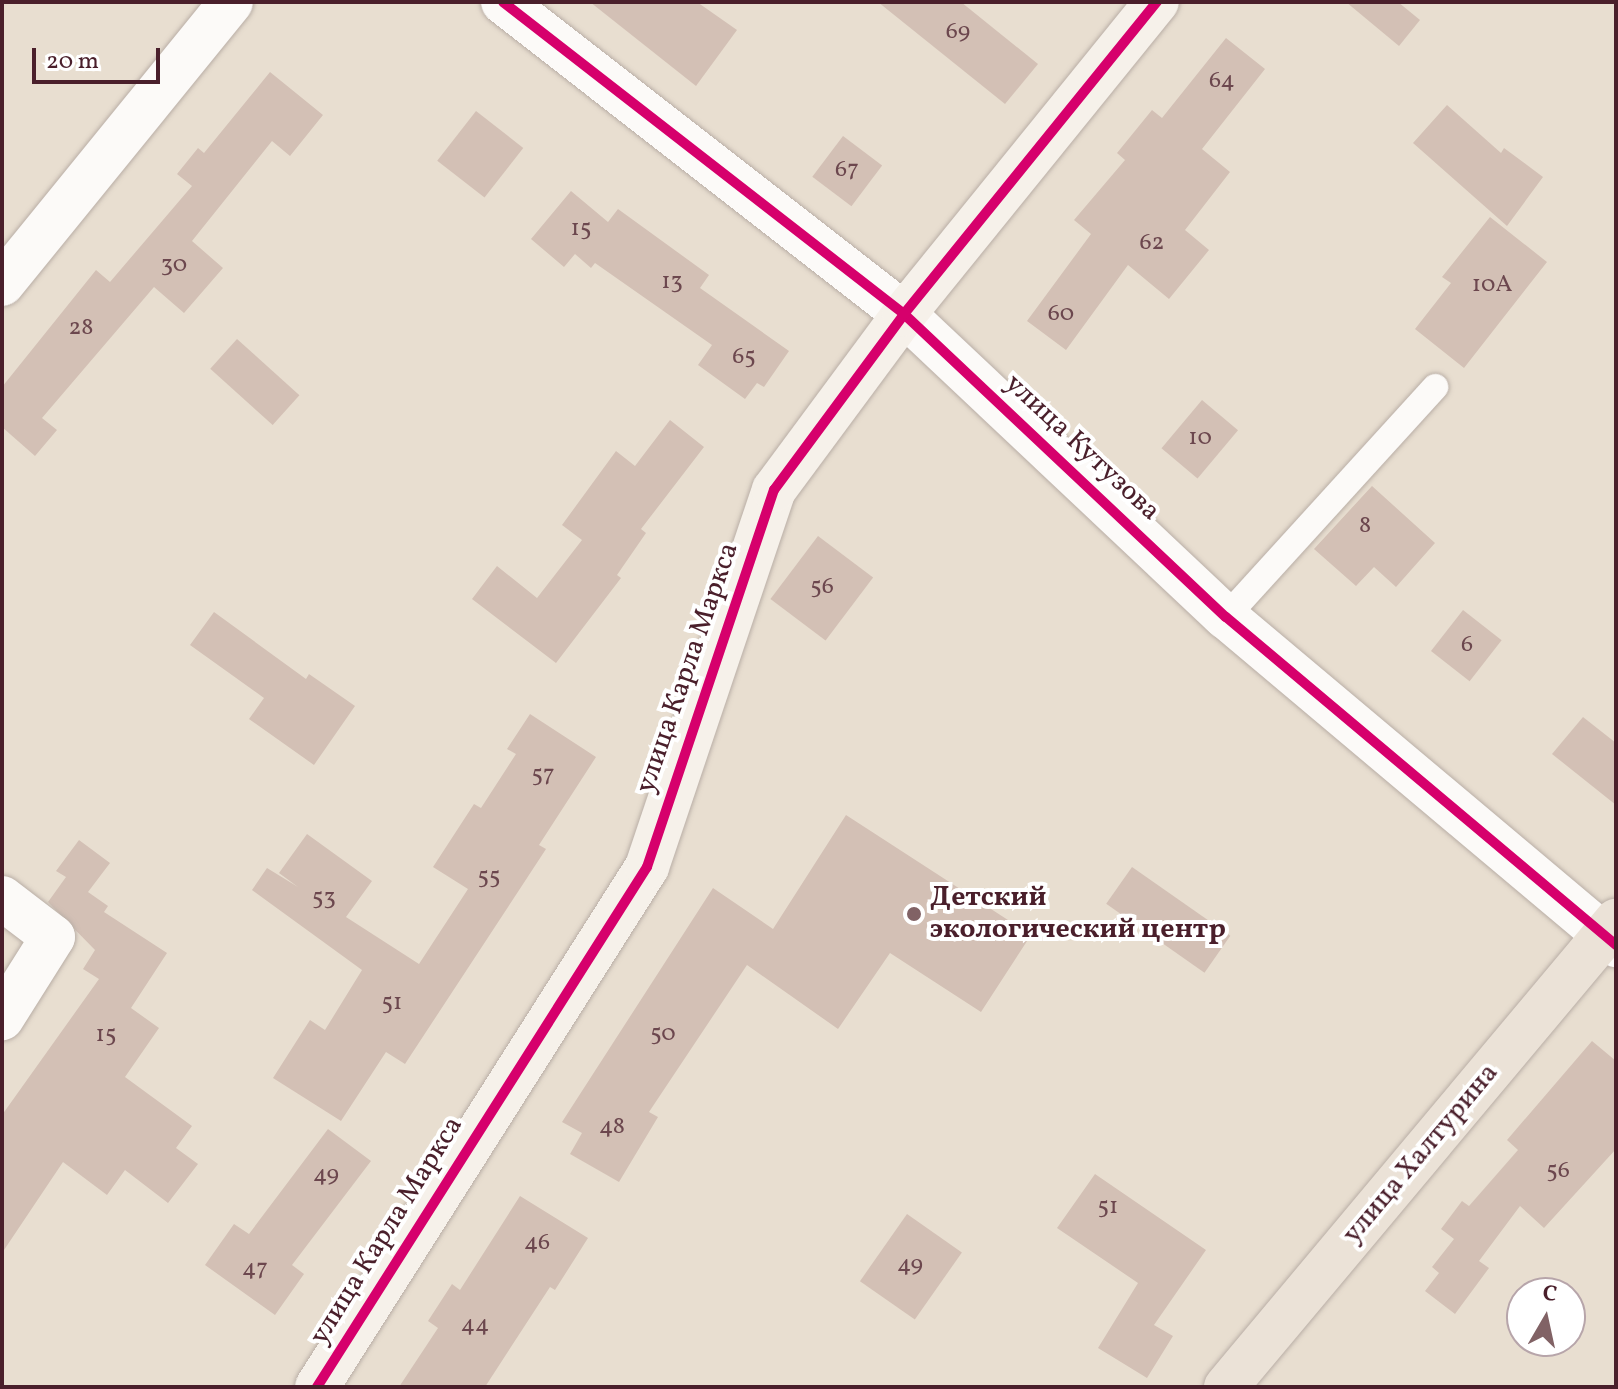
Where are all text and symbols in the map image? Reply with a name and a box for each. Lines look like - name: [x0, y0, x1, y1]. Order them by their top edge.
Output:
- house number: 69: [946, 19, 970, 47]
- scale bar: [36, 32, 164, 82]
- text: 20 m: [46, 45, 99, 79]
- house number: 64: [1209, 68, 1235, 96]
- house number: 67: [835, 157, 859, 185]
- house number: 15: [571, 216, 591, 244]
- house number: 62: [1139, 230, 1165, 258]
- house number: 30: [161, 252, 187, 280]
- house number: 13: [661, 269, 683, 297]
- house number: 10А: [1472, 272, 1512, 300]
- house number: 60: [1048, 301, 1074, 329]
- house number: 28: [68, 315, 94, 343]
- house number: 65: [732, 344, 756, 372]
- street label: улица Кутузова: [997, 367, 1167, 529]
- house number: 10: [1188, 425, 1212, 453]
- house number: 8: [1359, 513, 1371, 541]
- street label: улица Карла Маркса: [629, 538, 747, 798]
- house number: 56: [810, 574, 834, 602]
- house number: 6: [1461, 632, 1473, 660]
- house number: 57: [531, 762, 555, 790]
- house number: 55: [477, 864, 501, 892]
- place label: Детский экологический центр: [930, 881, 1226, 947]
- house number: 53: [312, 885, 336, 913]
- marker: Детский экологический центр: [905, 905, 923, 923]
- house number: 51: [382, 990, 402, 1018]
- house number: 50: [650, 1021, 676, 1049]
- house number: 15: [96, 1022, 116, 1050]
- street label: улица Халтурина: [1336, 1057, 1506, 1251]
- street label: улица Карла Маркса: [303, 1111, 471, 1351]
- house number: 48: [599, 1114, 625, 1142]
- house number: 56: [1546, 1158, 1570, 1186]
- house number: 49: [313, 1162, 339, 1190]
- house number: 51: [1098, 1194, 1118, 1222]
- house number: 46: [524, 1230, 550, 1258]
- house number: 49: [897, 1252, 923, 1280]
- house number: 47: [242, 1256, 268, 1284]
- north arrow: [1506, 1277, 1586, 1357]
- text: С: [1540, 1278, 1559, 1311]
- house number: 44: [461, 1312, 489, 1340]

